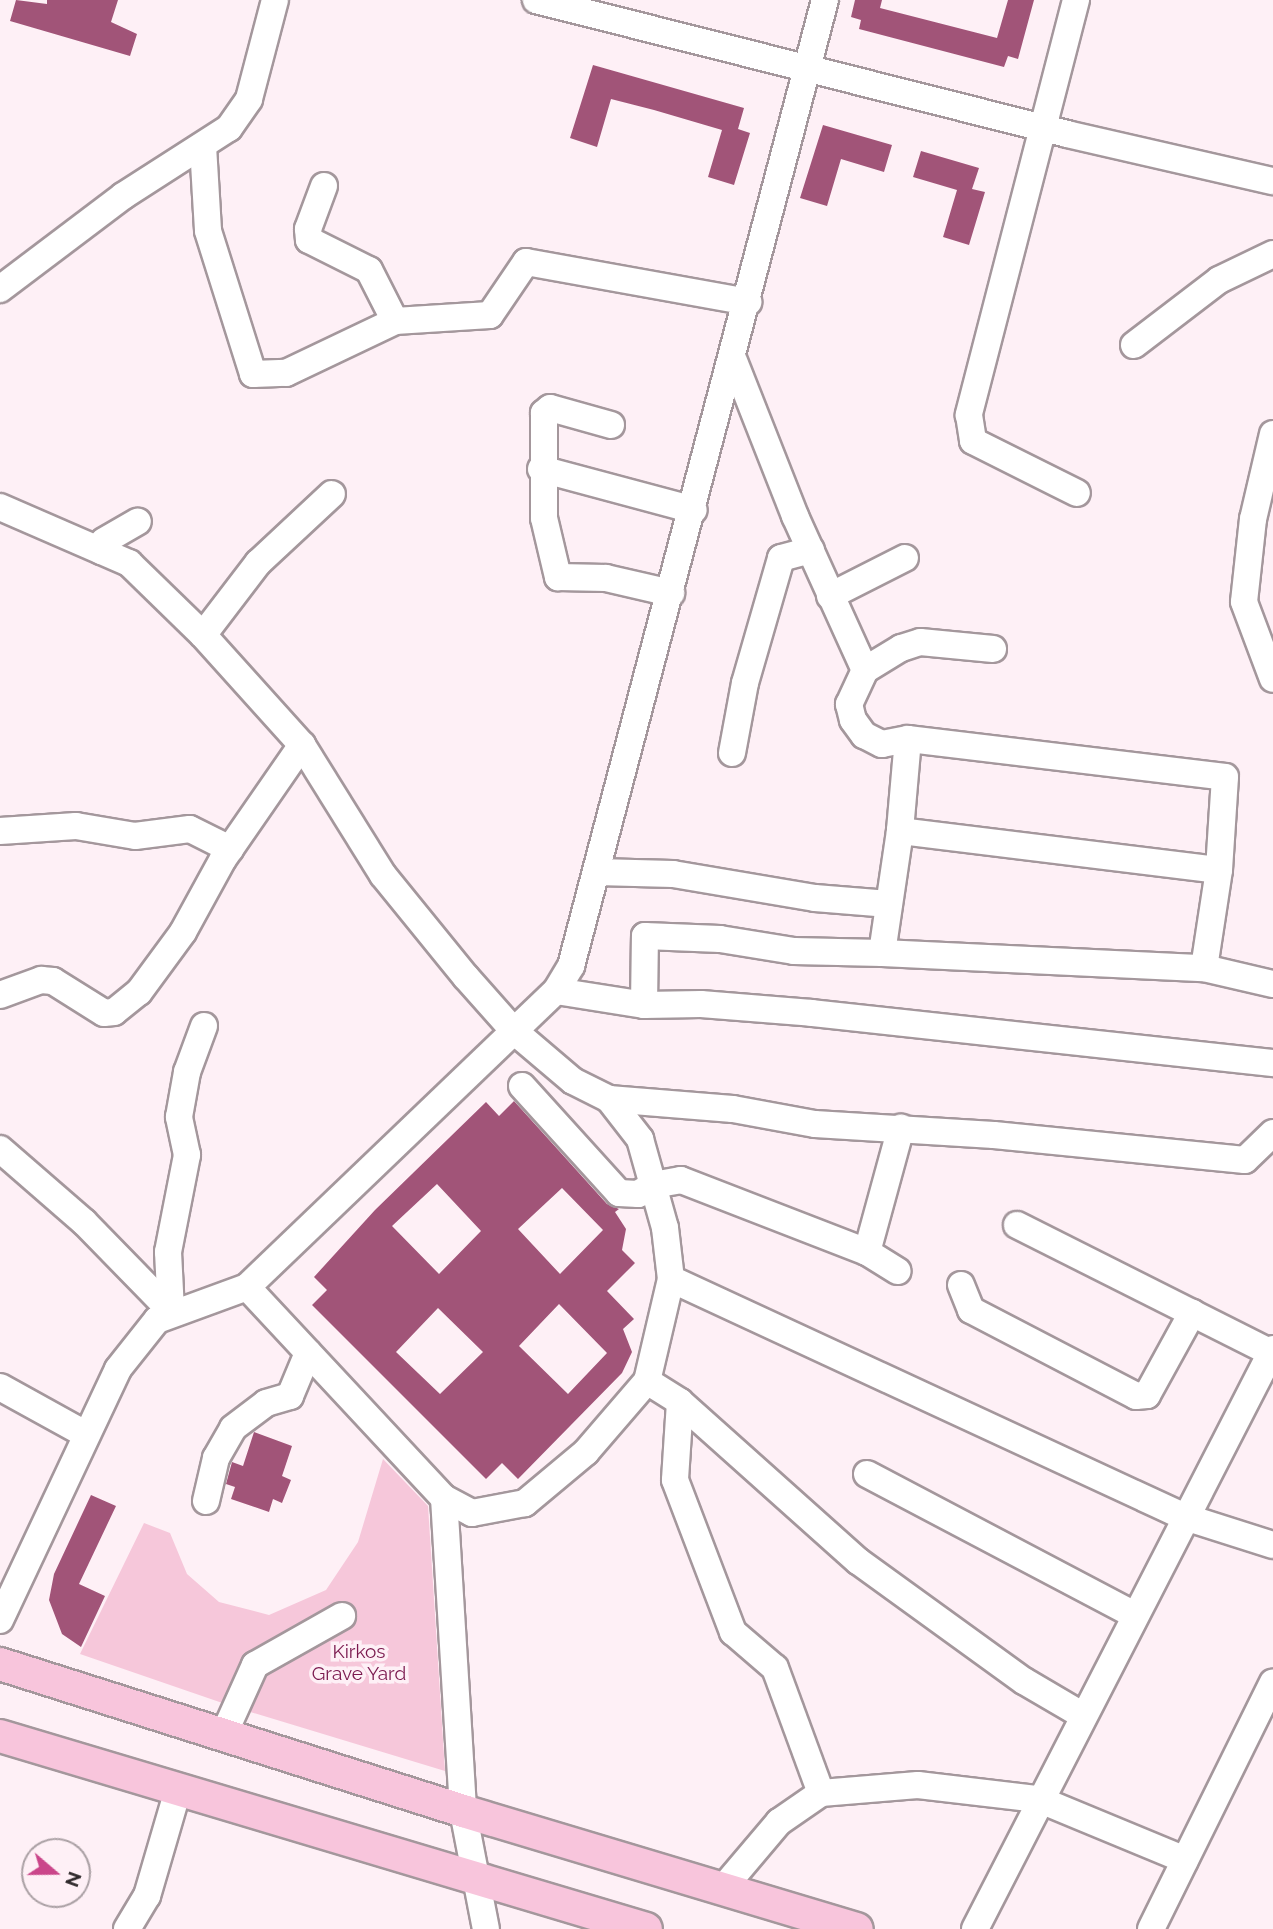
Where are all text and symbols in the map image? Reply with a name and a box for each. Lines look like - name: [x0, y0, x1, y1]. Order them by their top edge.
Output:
- park label: Kirkos Grave Yard: [311, 1641, 407, 1685]
- north arrow: [21, 1838, 91, 1908]
- text: N: [61, 1869, 87, 1890]

